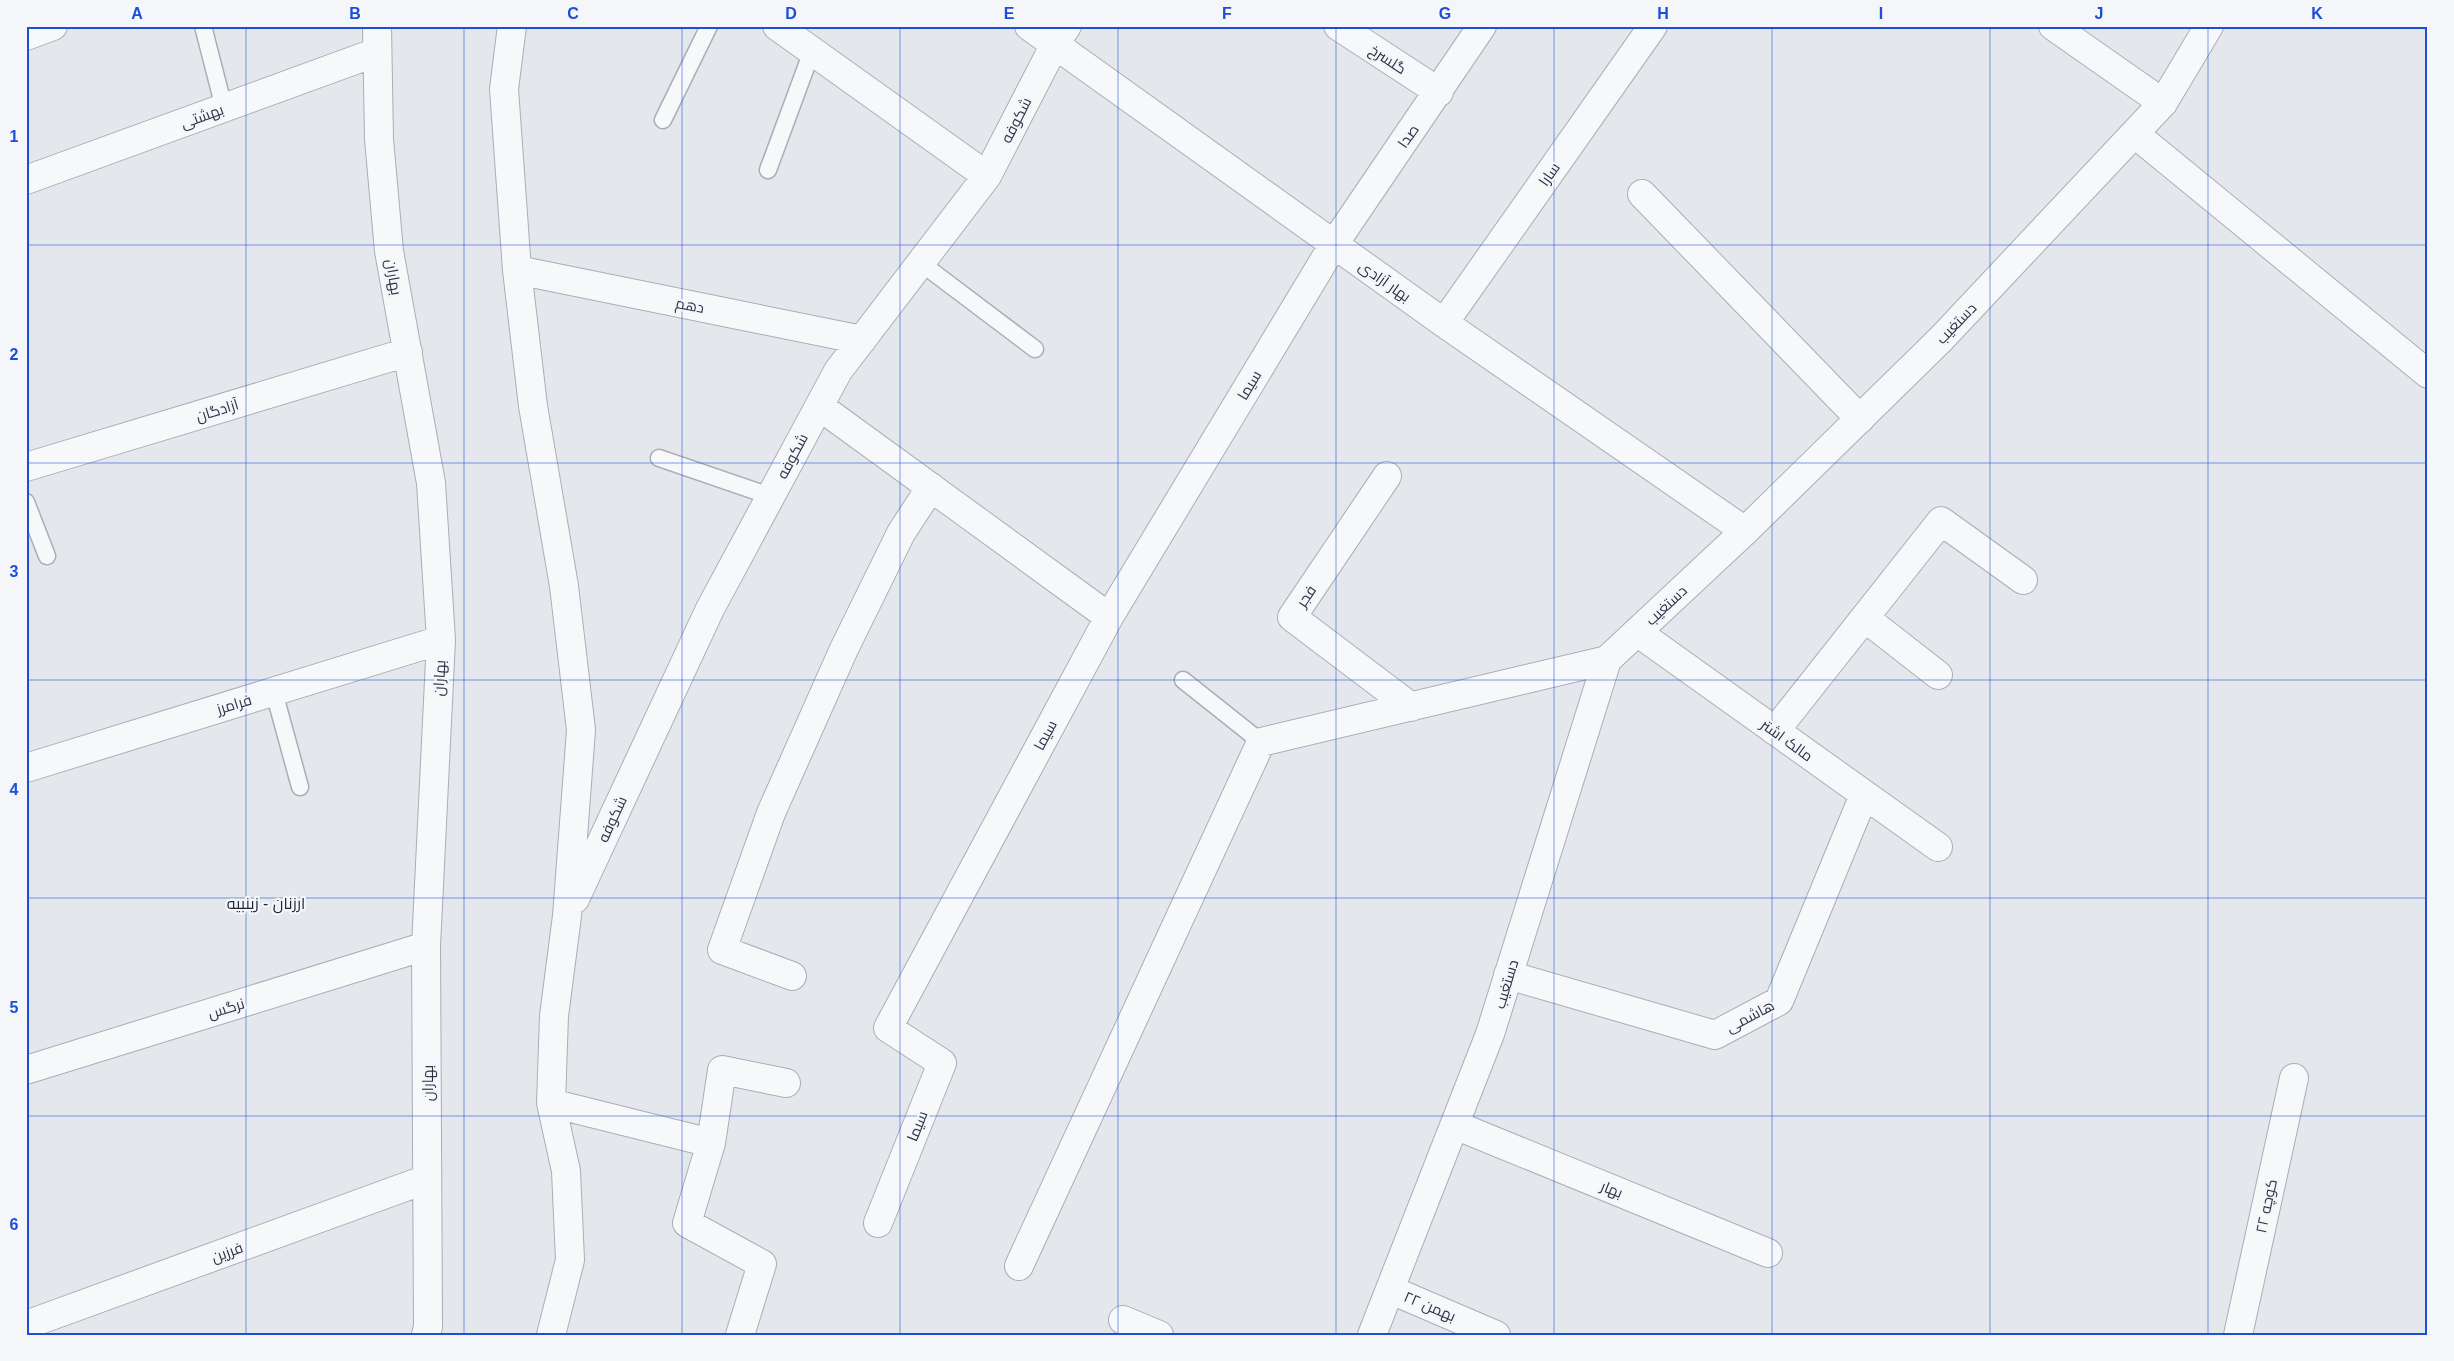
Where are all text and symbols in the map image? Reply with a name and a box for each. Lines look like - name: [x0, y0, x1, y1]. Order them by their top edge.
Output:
- text: A: [131, 5, 143, 22]
- text: B: [349, 5, 361, 22]
- text: C: [567, 5, 579, 22]
- text: D: [785, 5, 797, 22]
- text: E: [1004, 5, 1015, 22]
- text: F: [1222, 5, 1232, 22]
- text: G: [1439, 5, 1451, 22]
- text: H: [1657, 5, 1669, 22]
- text: I: [1879, 5, 1883, 22]
- text: J: [2095, 5, 2103, 22]
- text: K: [2311, 5, 2323, 22]
- street label: گلسرخ: [1365, 41, 1410, 80]
- street label: شکوفه: [997, 94, 1036, 146]
- street label: بهشتی: [178, 100, 226, 133]
- street label: صدا: [1394, 121, 1422, 151]
- text: 1: [10, 128, 19, 145]
- street label: سارا: [1535, 159, 1564, 190]
- street label: بهار آزادی: [1355, 257, 1414, 307]
- street label: بهاران: [381, 258, 406, 297]
- street label: دهم: [674, 294, 706, 318]
- street label: دستغیب: [1932, 299, 1980, 347]
- text: 2: [10, 346, 19, 363]
- street label: سیما: [1234, 367, 1264, 403]
- street label: آزادگان: [194, 395, 241, 426]
- street label: شکوفه: [773, 430, 812, 482]
- text: 3: [10, 563, 19, 580]
- street label: فجر: [1292, 582, 1320, 612]
- street label: دستغیب: [1642, 582, 1690, 628]
- street label: بهاران: [430, 659, 450, 697]
- street label: فرامرز: [213, 691, 254, 719]
- street label: مالک اشتر: [1756, 715, 1816, 765]
- street label: سیما: [1030, 717, 1060, 753]
- text: 4: [10, 781, 19, 798]
- street label: شکوفه: [594, 793, 631, 845]
- district label: ارزنان - زینبیه: [227, 895, 305, 914]
- street label: دستغیب: [1491, 957, 1521, 1011]
- street label: نرگس: [206, 994, 247, 1024]
- street label: هاشمی: [1723, 996, 1778, 1038]
- text: 5: [10, 999, 19, 1016]
- street label: بهاران: [419, 1065, 438, 1101]
- street label: سیما: [903, 1108, 931, 1144]
- street label: بهار: [1597, 1177, 1626, 1203]
- street label: کوچه ۲۲: [2252, 1177, 2282, 1235]
- text: 6: [10, 1216, 19, 1233]
- street label: فرزین: [209, 1239, 246, 1267]
- street label: ۲۲ بهمن: [1401, 1288, 1458, 1326]

